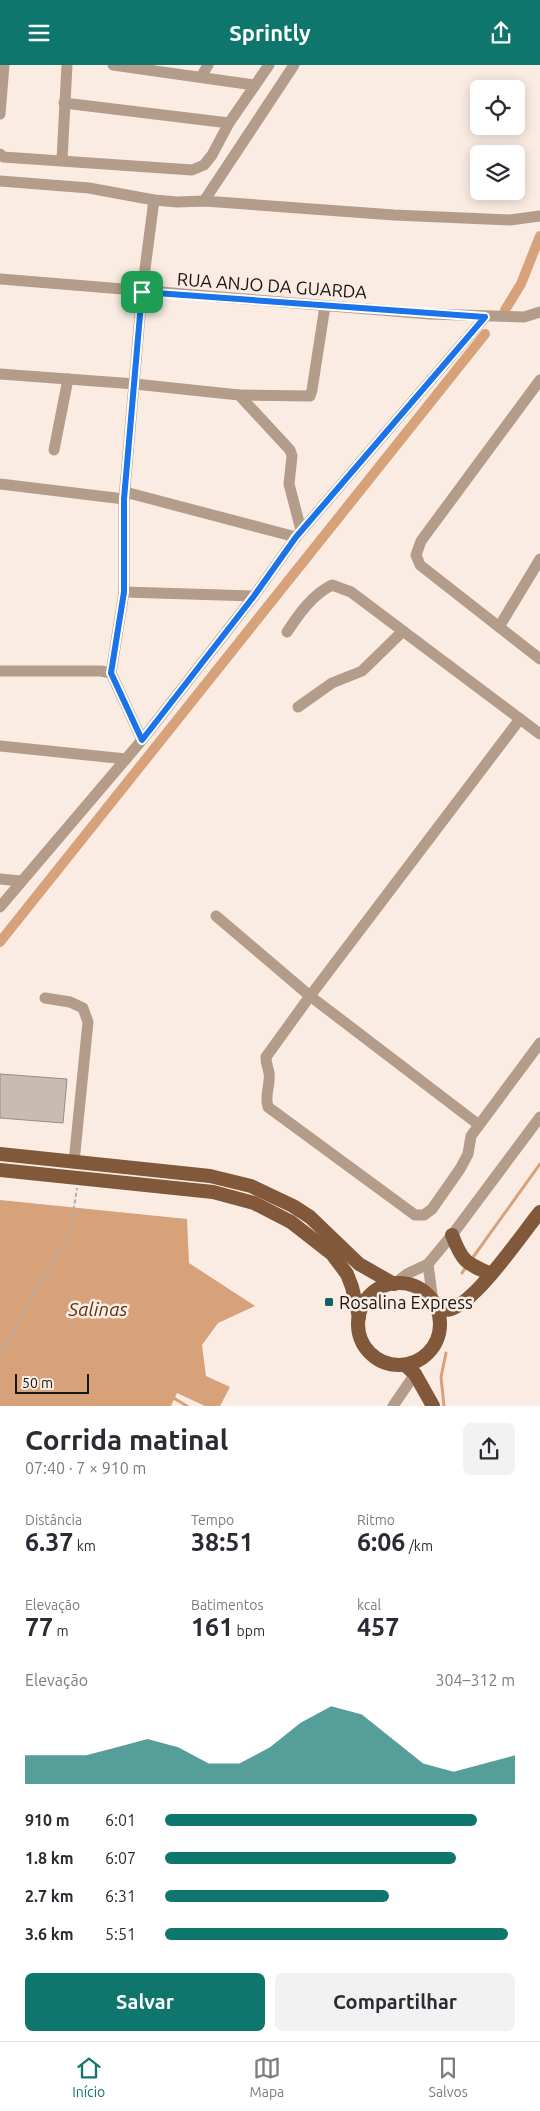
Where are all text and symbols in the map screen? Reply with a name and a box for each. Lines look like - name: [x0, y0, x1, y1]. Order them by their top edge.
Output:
- icon: menu: [25, 19, 53, 47]
- icon: share: [487, 19, 515, 47]
- text: Sprintly: [229, 20, 311, 45]
- map controls: [470, 80, 525, 200]
- button: locate: [470, 80, 525, 135]
- button: layers: [470, 145, 525, 200]
- street label: RUA ANJO DA GUARDA: [176, 268, 368, 302]
- pin: [121, 271, 163, 313]
- icon: arrive: [128, 278, 156, 306]
- place label: Rosalina Express: [339, 1292, 473, 1312]
- marker: Rosalina Express: [323, 1296, 335, 1308]
- water label: Salinas: [68, 1298, 127, 1320]
- scale bar: [15, 1371, 89, 1394]
- text: 50 m: [22, 1375, 53, 1391]
- button: share: [463, 1423, 515, 1475]
- text: Corrida matinal: [25, 1424, 228, 1455]
- text: 07:40 · 7 × 910 m: [25, 1459, 146, 1477]
- text: Distância: [25, 1512, 82, 1528]
- text: Tempo: [191, 1512, 234, 1528]
- text: Ritmo: [357, 1512, 395, 1528]
- text: 6.37: [25, 1528, 73, 1556]
- text: 38:51: [191, 1528, 254, 1556]
- text: 6:06: [357, 1528, 405, 1556]
- text: km: [73, 1538, 96, 1554]
- text: /km: [405, 1538, 433, 1554]
- text: Elevação: [25, 1597, 80, 1613]
- text: Batimentos: [191, 1597, 264, 1613]
- text: kcal: [357, 1597, 381, 1613]
- text: 77: [25, 1613, 53, 1641]
- text: 161: [191, 1613, 233, 1641]
- text: 457: [357, 1613, 399, 1641]
- text: m: [53, 1623, 69, 1639]
- text: bpm: [233, 1623, 265, 1639]
- text: Elevação: [25, 1671, 88, 1689]
- text: 304–312 m: [435, 1671, 515, 1689]
- text: 910 m: [25, 1811, 70, 1829]
- text: 6:01: [105, 1811, 136, 1829]
- text: 1.8 km: [25, 1849, 74, 1867]
- text: 6:07: [105, 1849, 136, 1867]
- text: 2.7 km: [25, 1887, 74, 1905]
- text: 6:31: [105, 1887, 136, 1905]
- text: 3.6 km: [25, 1925, 74, 1943]
- text: 5:51: [105, 1925, 136, 1943]
- button: Salvar: [25, 1973, 265, 2031]
- button: Compartilhar: [275, 1973, 515, 2031]
- tab: Início: [72, 2054, 105, 2100]
- tab: Mapa: [250, 2054, 284, 2100]
- tab: Salvos: [429, 2054, 468, 2100]

